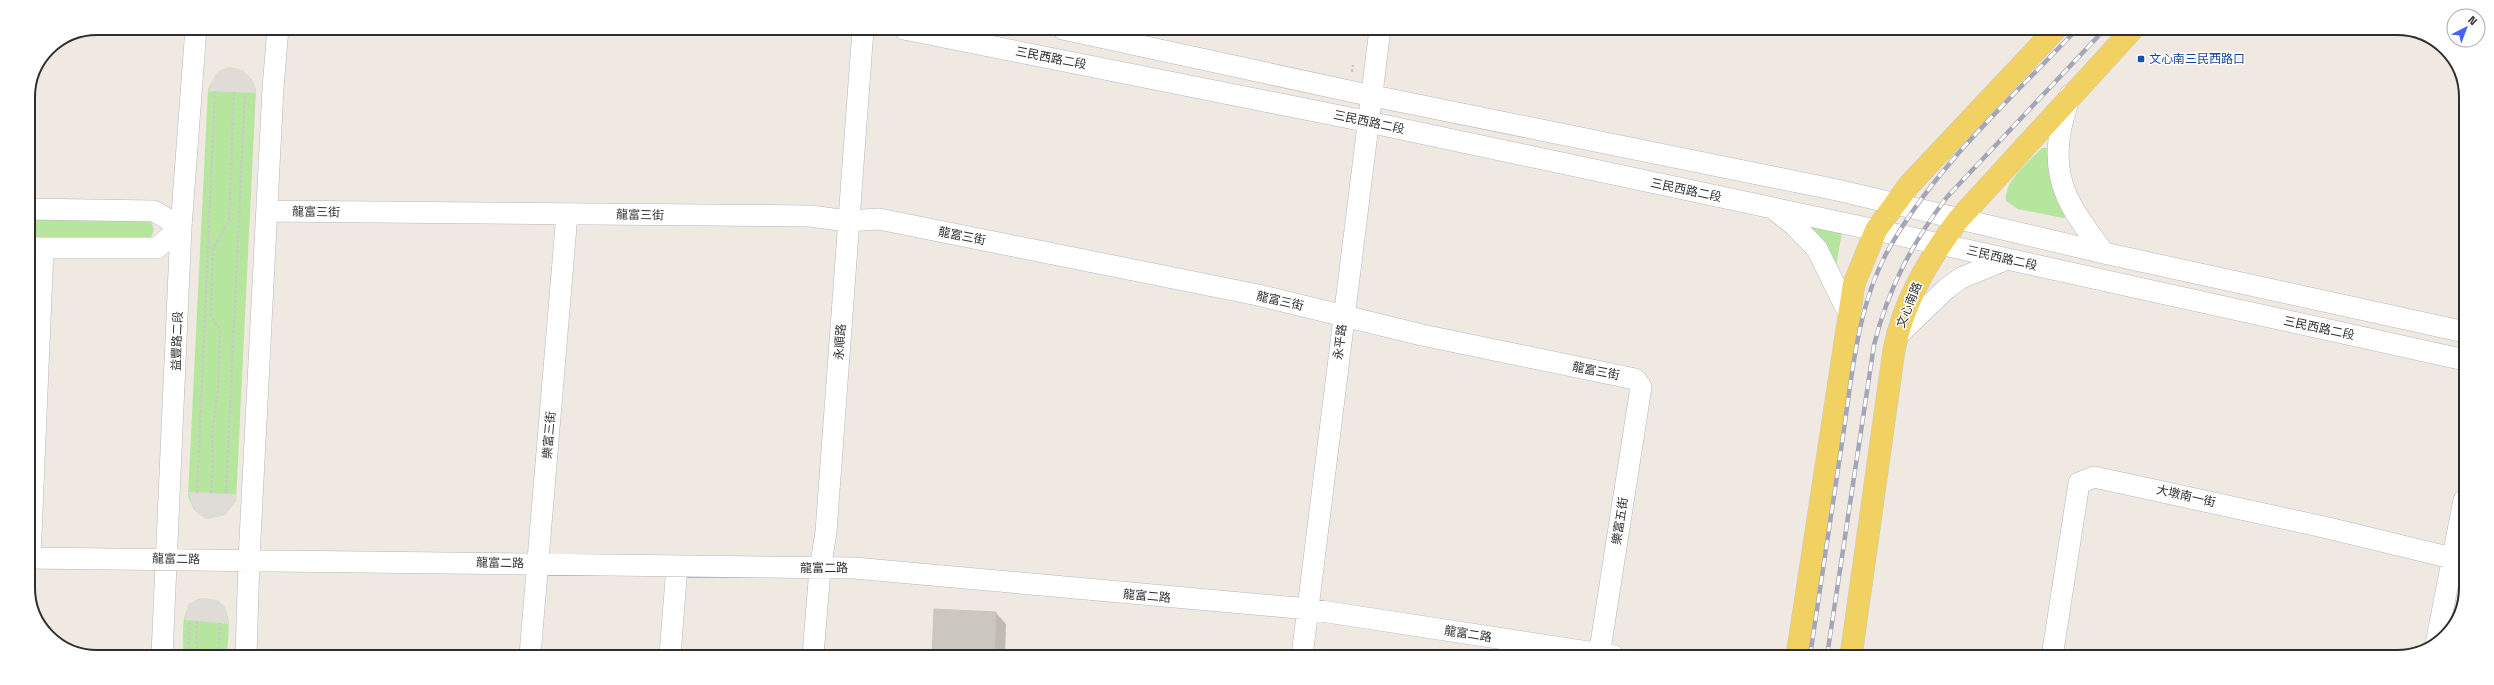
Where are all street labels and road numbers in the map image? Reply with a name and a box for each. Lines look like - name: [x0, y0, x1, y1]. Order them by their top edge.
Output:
- street label: 三民西路二段: [1014, 43, 1088, 73]
- street label: 三民西路二段: [1332, 107, 1406, 137]
- street label: 三民西路二段: [1649, 175, 1723, 205]
- street label: 龍富三街: [292, 204, 340, 220]
- street label: 龍富三街: [616, 207, 664, 223]
- street label: 龍富三街: [937, 224, 987, 248]
- street label: 三民西路二段: [1965, 242, 2039, 274]
- street label: 文心南路: [1893, 280, 1925, 330]
- street label: 龍富三街: [1255, 288, 1305, 314]
- street label: 益豐路二段: [168, 311, 186, 371]
- street label: 三民西路二段: [2282, 313, 2356, 343]
- street label: 永順路: [831, 323, 849, 361]
- street label: 永平路: [1330, 323, 1350, 361]
- street label: 龍富三街: [1571, 359, 1621, 383]
- street label: 樂富三街: [539, 410, 559, 460]
- street label: 大墩南一街: [2155, 481, 2217, 511]
- street label: 樂富五街: [1608, 496, 1632, 546]
- street label: 龍富二路: [152, 551, 200, 567]
- street label: 龍富二路: [476, 555, 524, 571]
- street label: 龍富二路: [800, 560, 848, 576]
- street label: 龍富二路: [1122, 586, 1172, 606]
- street label: 龍富二路: [1443, 622, 1493, 646]

